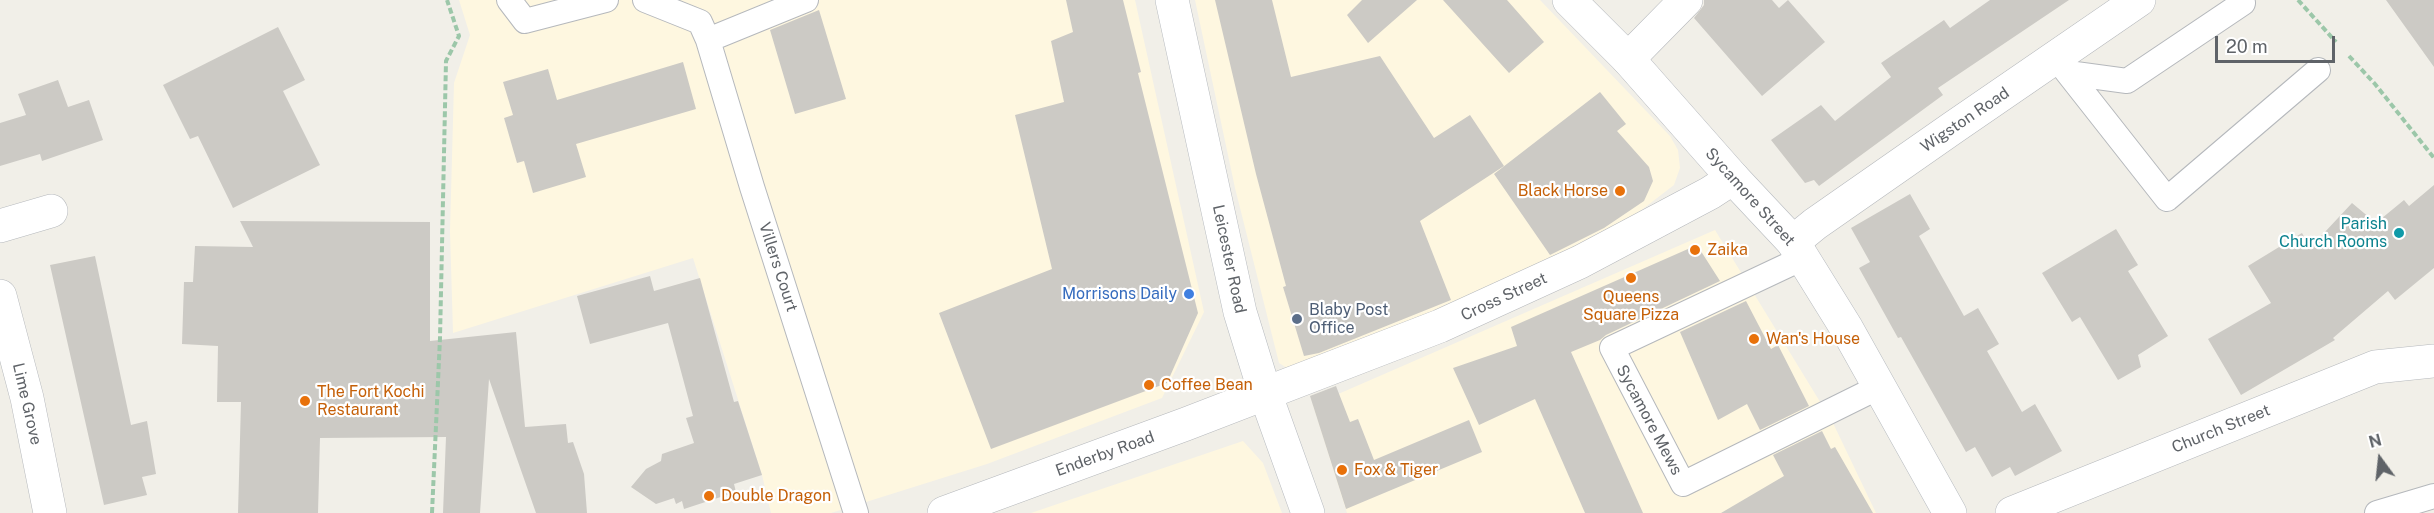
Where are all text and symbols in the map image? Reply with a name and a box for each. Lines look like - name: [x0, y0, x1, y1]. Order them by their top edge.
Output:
- scale bar: [2218, 24, 2338, 62]
- text: 20 m: [2226, 36, 2268, 57]
- street label: Wigston Road: [1917, 83, 2013, 157]
- street label: Sycamore Street: [1701, 144, 1799, 250]
- place label: Black Horse: [1518, 181, 1608, 201]
- marker: Black Horse: [1613, 184, 1627, 198]
- street label: Leicester Road: [1208, 203, 1250, 315]
- place label: Parish Church Rooms: [2279, 214, 2387, 252]
- street label: Villers Court: [755, 220, 801, 314]
- marker: Parish Church Rooms: [2392, 226, 2406, 240]
- place label: Zaika: [1707, 240, 1748, 260]
- marker: Zaika: [1688, 243, 1702, 257]
- street label: Cross Street: [1458, 269, 1550, 325]
- marker: Queens Square Pizza: [1624, 271, 1638, 285]
- place label: Morrisons Daily: [1062, 284, 1177, 304]
- marker: Morrisons Daily: [1182, 287, 1196, 301]
- place label: Queens Square Pizza: [1583, 287, 1679, 325]
- place label: Blaby Post Office: [1309, 300, 1388, 338]
- marker: Blaby Post Office: [1290, 312, 1304, 326]
- place label: Wan's House: [1766, 329, 1860, 349]
- marker: Wan's House: [1747, 332, 1761, 346]
- street label: Lime Grove: [8, 361, 46, 447]
- street label: Sycamore Mews: [1612, 362, 1686, 478]
- place label: Coffee Bean: [1161, 375, 1253, 395]
- marker: Coffee Bean: [1142, 378, 1156, 392]
- place label: The Fort Kochi Restaurant: [317, 382, 424, 420]
- marker: The Fort Kochi Restaurant: [298, 394, 312, 408]
- street label: Church Street: [2169, 401, 2273, 457]
- street label: Enderby Road: [1053, 427, 1157, 481]
- north arrow: [2350, 429, 2410, 489]
- text: N: [2367, 430, 2384, 452]
- place label: Fox & Tiger: [1354, 460, 1438, 480]
- marker: Fox & Tiger: [1335, 463, 1349, 477]
- place label: Double Dragon: [721, 486, 831, 506]
- marker: Double Dragon: [702, 489, 716, 503]

